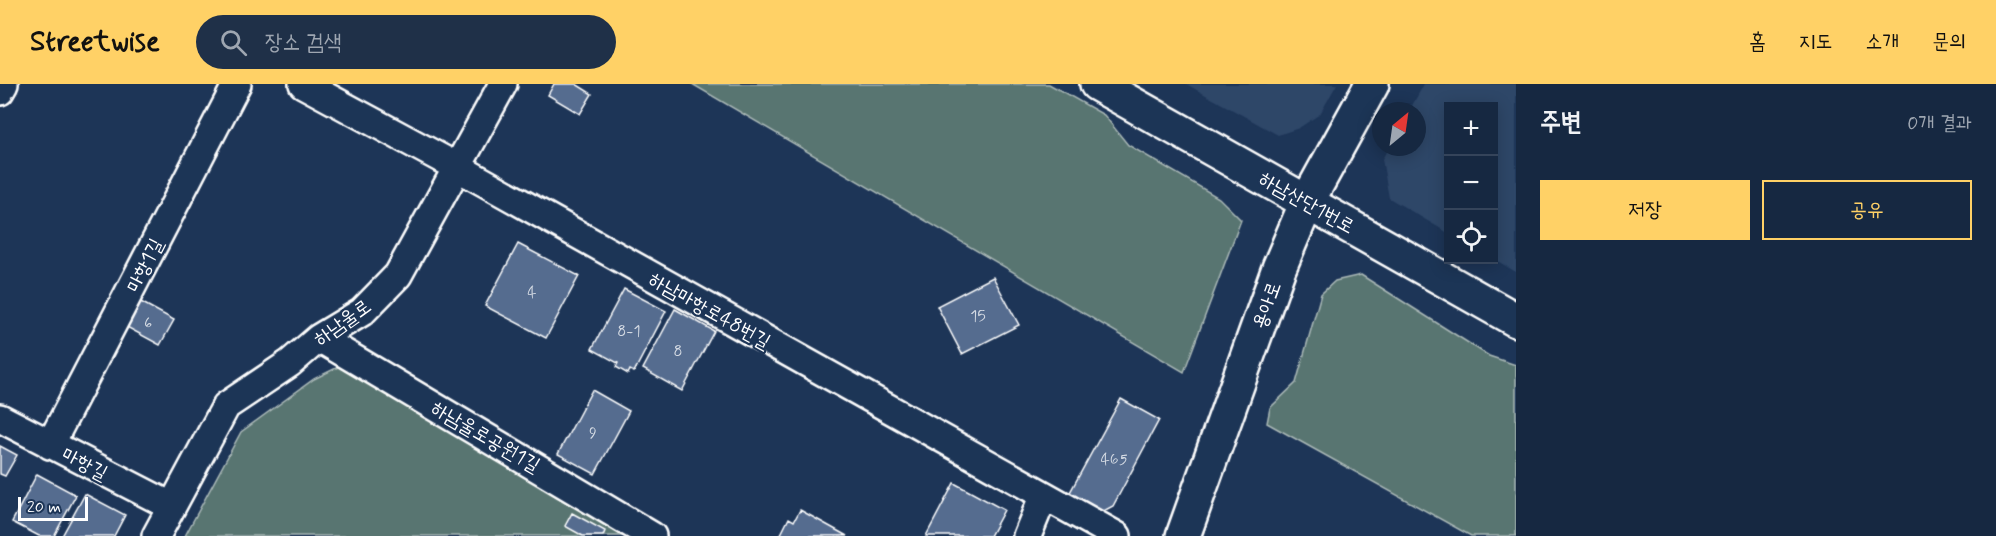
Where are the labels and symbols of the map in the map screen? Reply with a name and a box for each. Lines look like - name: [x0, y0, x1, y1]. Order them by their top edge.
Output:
- north arrow: [1372, 102, 1426, 156]
- street label: 하남산단1번로: [1254, 166, 1359, 241]
- street label: 마항1길: [120, 234, 170, 297]
- street label: 하남마항로48번길: [645, 267, 775, 353]
- street label: 용아로: [1246, 278, 1288, 333]
- house number: 4: [527, 282, 537, 303]
- street label: 하남울로: [309, 293, 377, 353]
- house number: 15: [970, 306, 986, 327]
- house number: 6: [144, 313, 152, 334]
- house number: 8-1: [617, 321, 641, 342]
- house number: 8: [673, 340, 683, 360]
- street label: 하남울로공원1길: [426, 395, 545, 479]
- house number: 9: [589, 423, 597, 444]
- street label: 마항길: [57, 441, 112, 487]
- house number: 465: [1100, 449, 1128, 470]
- scale bar: [18, 494, 88, 522]

